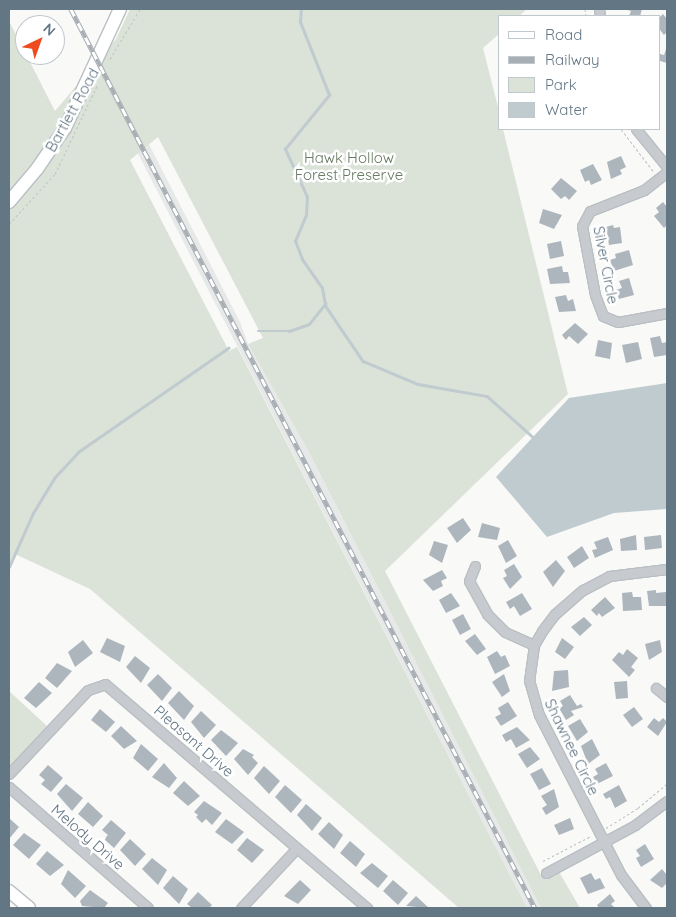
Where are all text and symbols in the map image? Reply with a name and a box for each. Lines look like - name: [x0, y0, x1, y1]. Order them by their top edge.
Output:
- north arrow: [15, 15, 65, 65]
- legend: [498, 15, 661, 130]
- text: N: [40, 19, 59, 40]
- text: Road: [545, 25, 582, 44]
- text: Railway: [545, 50, 600, 69]
- street label: Bartlett Road: [42, 65, 102, 155]
- text: Park: [545, 75, 577, 94]
- text: Water: [545, 100, 588, 119]
- park label: Hawk Hollow Forest Preserve: [295, 148, 403, 183]
- street label: Silver Circle: [590, 225, 622, 305]
- street label: Shawnee Circle: [541, 696, 603, 798]
- street label: Pleasant Drive: [150, 701, 238, 781]
- street label: Melody Drive: [48, 800, 128, 874]

